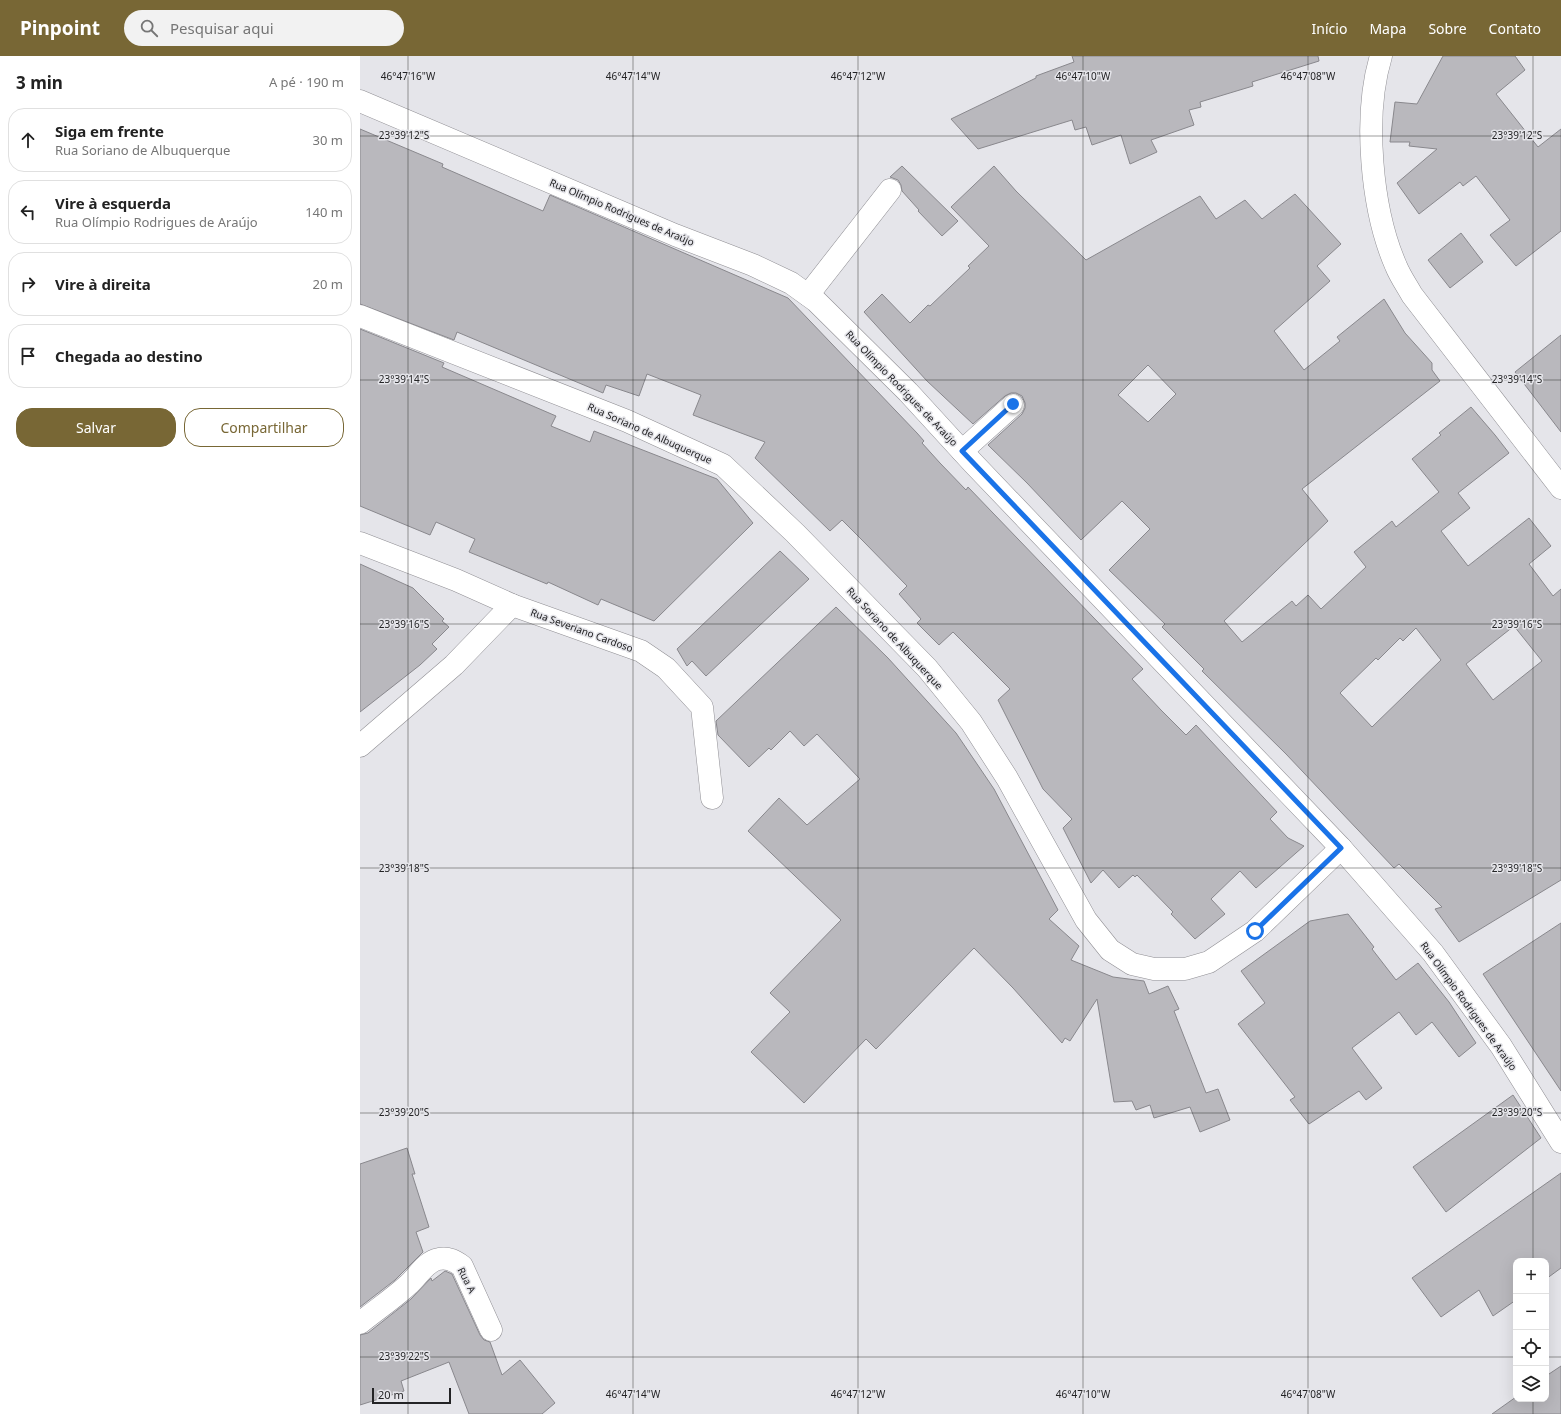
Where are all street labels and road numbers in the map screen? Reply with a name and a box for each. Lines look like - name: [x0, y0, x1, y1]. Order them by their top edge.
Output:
- street label: Rua Olímpio Rodrigues de Araújo: [547, 175, 697, 249]
- street label: Rua Olímpio Rodrigues de Araújo: [843, 327, 961, 449]
- street label: Rua Soriano de Albuquerque: [586, 399, 715, 467]
- street label: Rua Soriano de Albuquerque: [844, 584, 946, 692]
- street label: Rua Severiano Cardoso: [529, 605, 635, 655]
- street label: Rua Olímpio Rodrigues de Araújo: [1418, 939, 1520, 1073]
- street label: Rua A: [455, 1265, 480, 1296]

